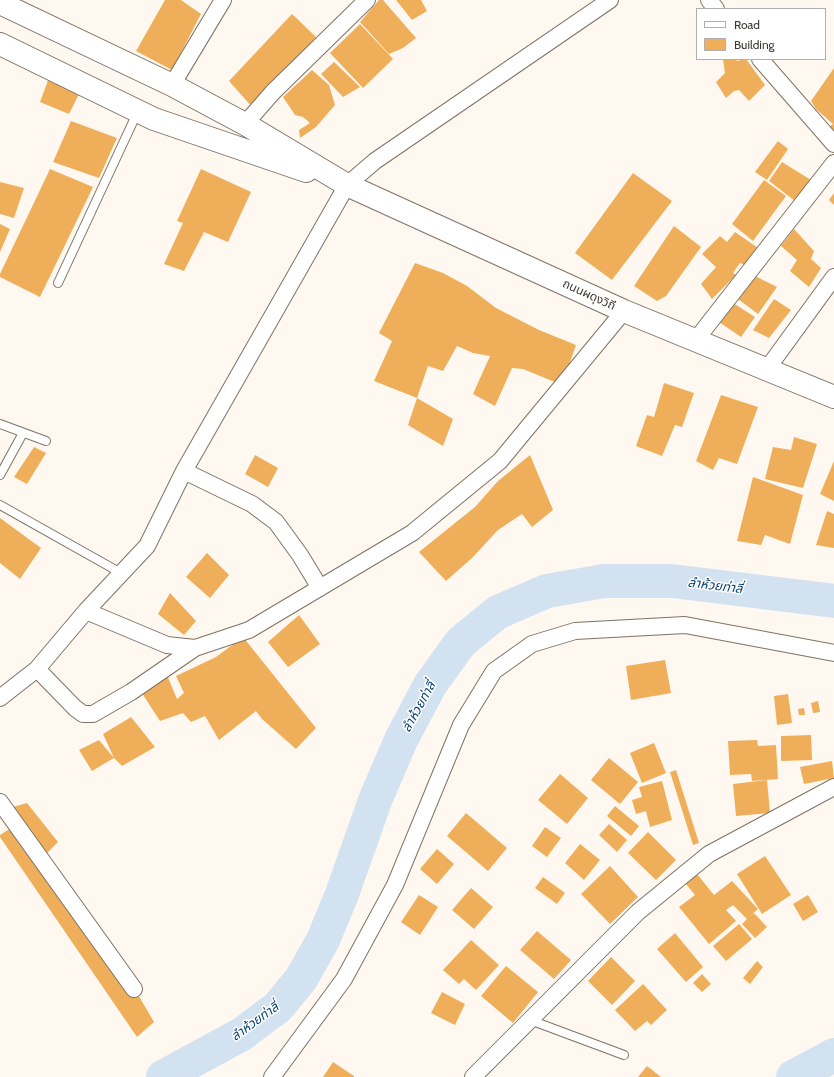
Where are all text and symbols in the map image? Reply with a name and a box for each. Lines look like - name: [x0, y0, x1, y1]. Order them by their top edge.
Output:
- legend: [696, 8, 826, 60]
- text: Road: [734, 17, 760, 32]
- text: Building: [734, 37, 775, 52]
- street label: ถนนผดุงวิถี: [560, 276, 618, 314]
- water label: ลำห้วยท่าลี่: [687, 575, 743, 597]
- water label: ลำห้วยท่าลี่: [399, 679, 439, 735]
- water label: ลำห้วยท่าลี่: [228, 1000, 282, 1044]

